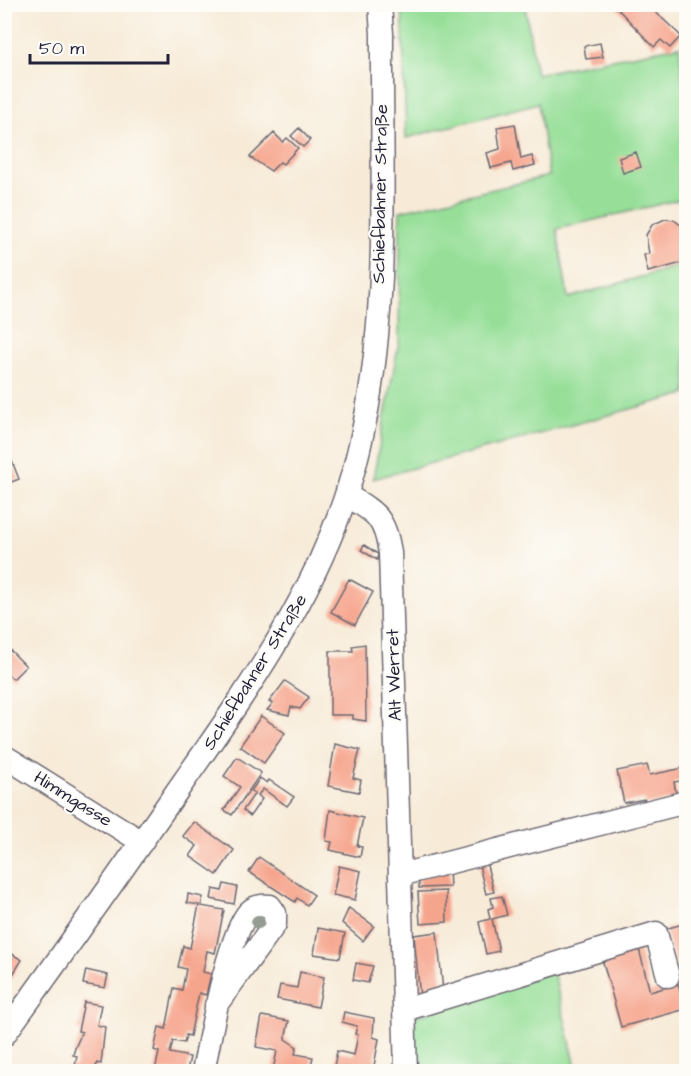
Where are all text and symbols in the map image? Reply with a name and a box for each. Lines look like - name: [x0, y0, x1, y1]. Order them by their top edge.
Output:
- scale bar: [30, 27, 168, 65]
- text: 50 m: [39, 36, 84, 61]
- street label: Schiefbahner Straße: [366, 104, 394, 284]
- street label: Schiefbahner Straße: [197, 589, 313, 755]
- street label: Alt Werret: [380, 628, 408, 722]
- street label: Himmgasse: [29, 765, 117, 834]

